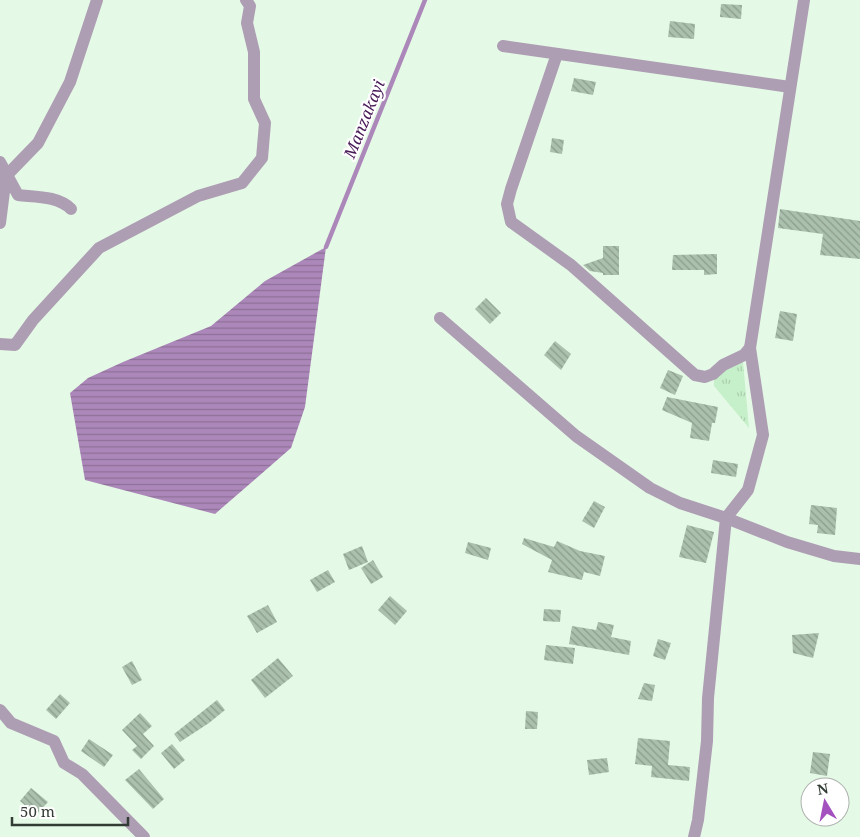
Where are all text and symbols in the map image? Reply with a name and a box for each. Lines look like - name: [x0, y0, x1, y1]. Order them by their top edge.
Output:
- water label: Manzakayi: [338, 76, 390, 162]
- north arrow: [800, 777, 850, 827]
- text: N: [816, 778, 830, 799]
- scale bar: [12, 794, 129, 826]
- text: 50 m: [20, 801, 55, 821]

